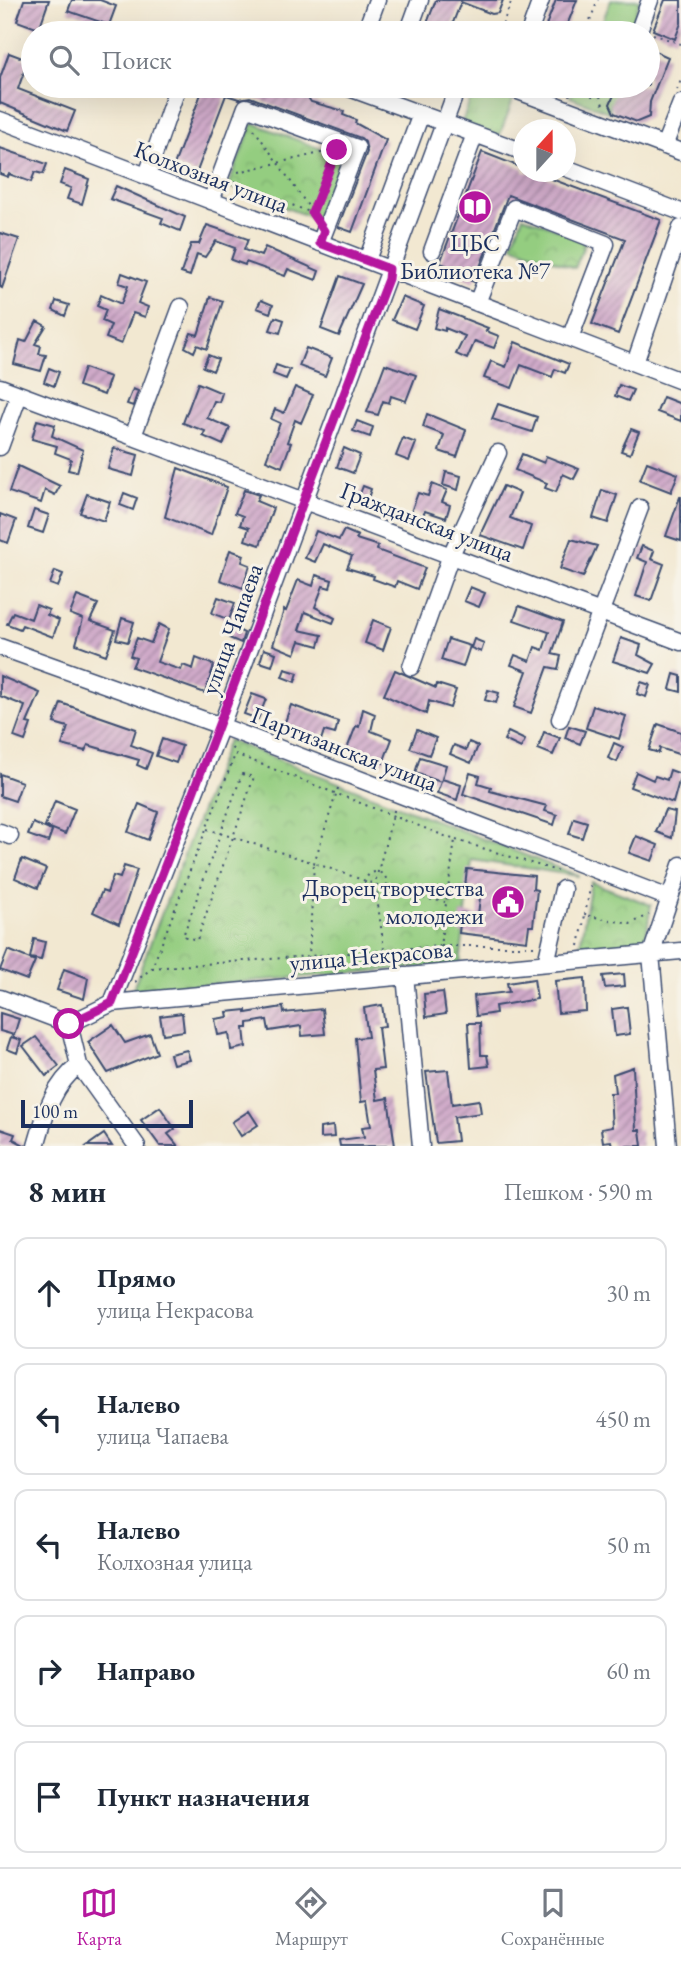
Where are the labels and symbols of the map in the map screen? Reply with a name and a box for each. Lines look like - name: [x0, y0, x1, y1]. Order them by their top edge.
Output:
- north arrow: [513, 119, 576, 182]
- street label: Колхозная улица: [130, 133, 293, 220]
- route end: [321, 134, 352, 165]
- library icon: ЦБС Библиотека №7: [456, 188, 494, 226]
- place label: ЦБС Библиотека №7: [400, 227, 551, 286]
- street label: Гражданская улица: [336, 474, 518, 569]
- street label: улица Чапаева: [193, 559, 270, 699]
- street label: Партизанская улица: [247, 699, 442, 799]
- place label: Дворец творчества молодежи: [302, 872, 484, 931]
- public building icon: Дворец творчества молодежи: [489, 883, 527, 921]
- street label: улица Некрасова: [288, 933, 454, 978]
- route start: [53, 1008, 84, 1039]
- scale bar: [21, 1097, 192, 1129]

